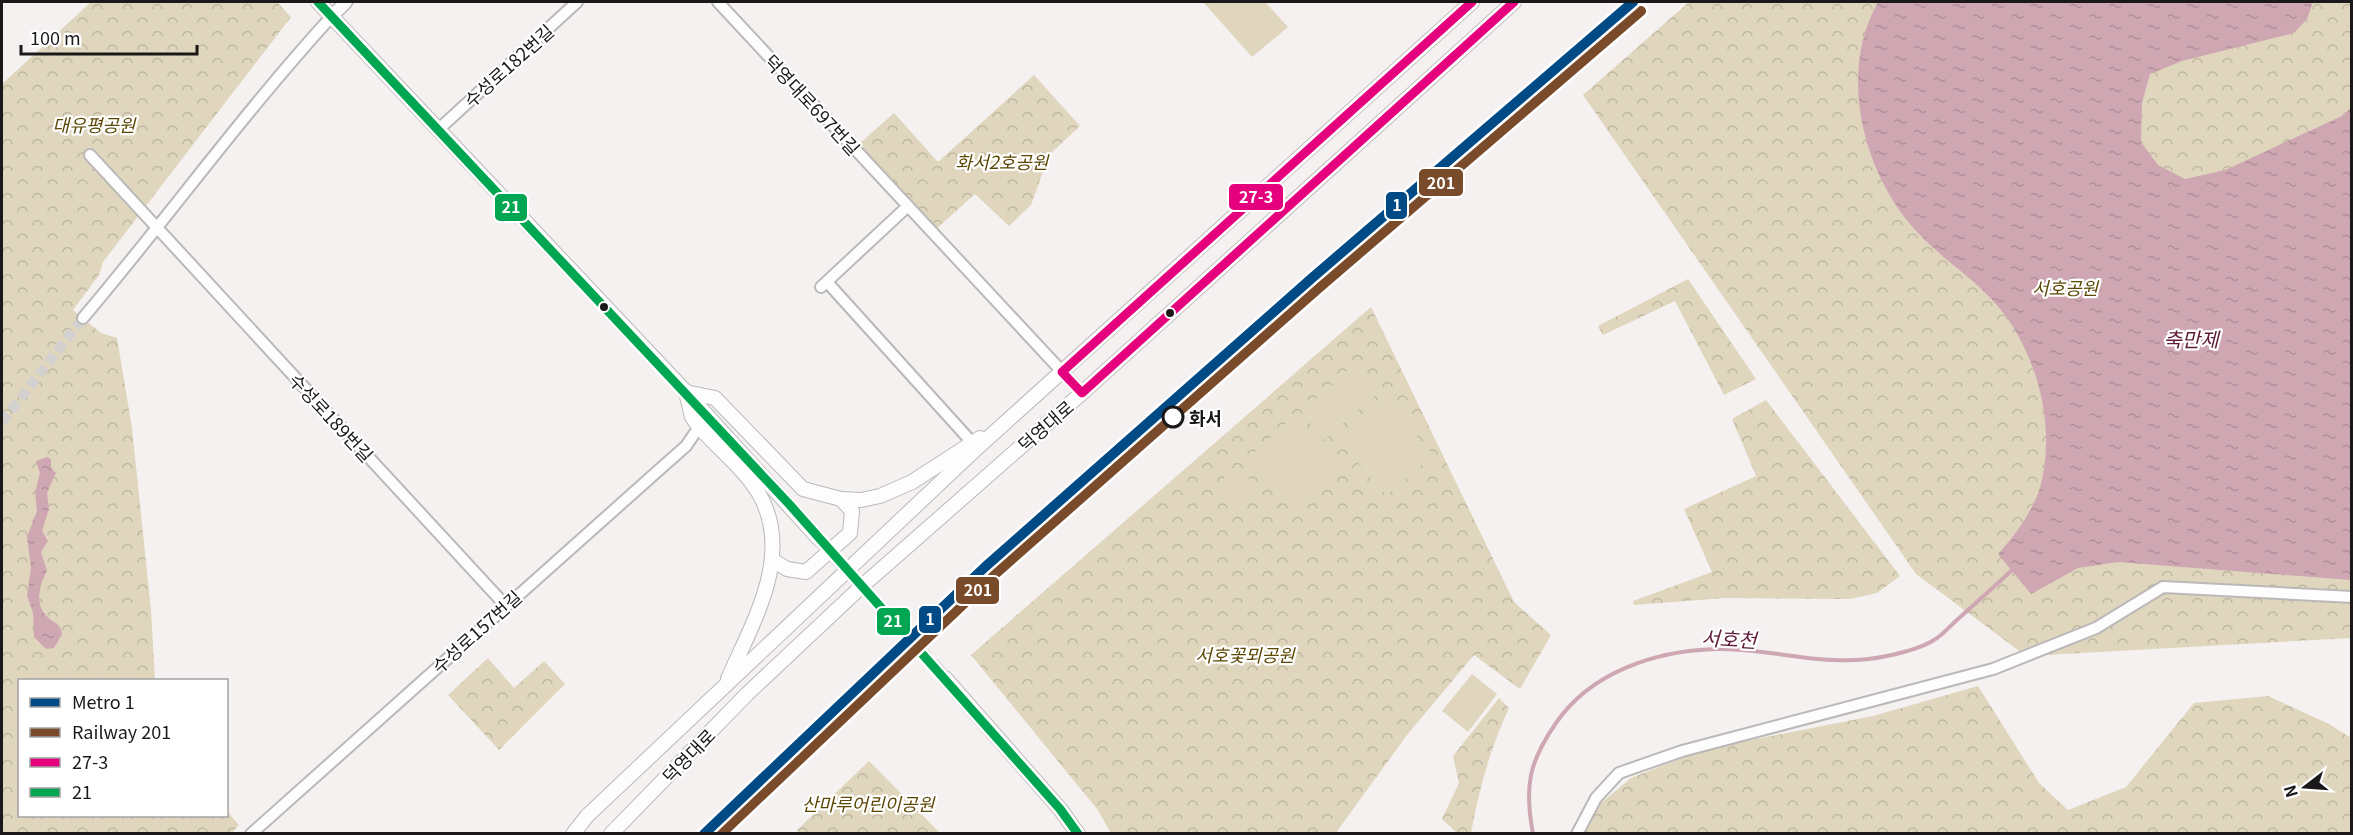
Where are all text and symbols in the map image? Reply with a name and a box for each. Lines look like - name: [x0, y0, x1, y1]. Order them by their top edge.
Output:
- scale bar: [21, 18, 196, 56]
- street label: 수성로182번길: [457, 18, 559, 112]
- text: 100 m: [30, 24, 81, 50]
- street label: 덕영대로697번길: [759, 48, 867, 160]
- park label: 대유평공원: [53, 111, 137, 137]
- park label: 화서2호공원: [956, 148, 1050, 174]
- line badge: 201: [1418, 168, 1464, 197]
- text: 201: [1427, 170, 1455, 194]
- line badge: 27-3: [1228, 183, 1284, 211]
- text: 27-3: [1239, 184, 1273, 208]
- line badge: 1: [1385, 191, 1408, 220]
- text: 1: [1392, 192, 1402, 216]
- line badge: 21: [494, 193, 528, 222]
- text: 21: [502, 194, 520, 218]
- park label: 서호공원: [2032, 274, 2100, 300]
- unlabelled marker: [598, 301, 610, 313]
- unlabelled marker: [1164, 307, 1176, 319]
- water label: 축만제: [2163, 324, 2221, 353]
- street label: 수성로189번길: [284, 367, 380, 467]
- street label: 덕영대로: [1011, 393, 1079, 457]
- place label: 화서: [1189, 404, 1222, 430]
- marker: 화서: [1162, 406, 1184, 428]
- line badge: 201: [955, 576, 1000, 605]
- text: 201: [964, 577, 992, 601]
- street label: 수성로157번길: [425, 584, 527, 678]
- line badge: 1: [918, 605, 942, 634]
- text: 1: [925, 606, 935, 630]
- line badge: 21: [876, 607, 911, 636]
- text: 21: [884, 608, 902, 632]
- water label: 서호천: [1701, 622, 1760, 654]
- park label: 서호꽃뫼공원: [1195, 641, 1296, 667]
- legend: [18, 679, 228, 817]
- text: Metro 1: [72, 688, 135, 714]
- text: Railway 201: [72, 718, 171, 744]
- street label: 덕영대로: [656, 722, 720, 788]
- text: 27-3: [72, 748, 108, 774]
- north arrow: [2275, 757, 2335, 817]
- text: 21: [72, 778, 92, 804]
- text: N: [2276, 782, 2303, 801]
- park label: 산마루어린이공원: [802, 790, 936, 816]

